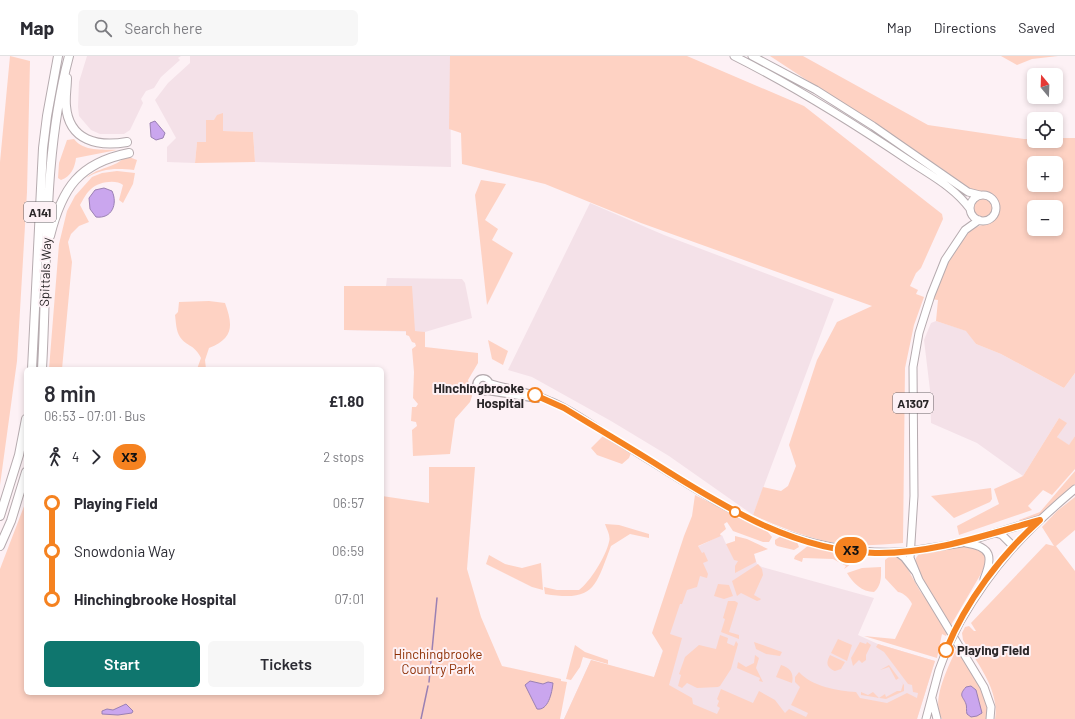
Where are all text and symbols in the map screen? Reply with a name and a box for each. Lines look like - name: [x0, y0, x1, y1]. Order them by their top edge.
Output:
- search box: [78, 10, 358, 46]
- text: Map: [20, 16, 54, 39]
- icon: search: [92, 17, 114, 39]
- text: Search here: [124, 19, 202, 37]
- text: Map: [887, 19, 912, 36]
- text: Directions: [934, 19, 996, 36]
- text: Saved: [1018, 19, 1055, 36]
- north arrow: [1027, 68, 1063, 104]
- map controls: [1027, 68, 1063, 236]
- button: locate: [1027, 112, 1063, 148]
- button: +: [1027, 156, 1063, 192]
- button: −: [1027, 200, 1063, 236]
- road number: A141: [24, 202, 56, 222]
- street label: Spittals Way: [36, 237, 54, 307]
- text: 8 min: [44, 380, 96, 406]
- place label: Hinchingbrooke Hospital: [434, 380, 524, 411]
- marker: Hinchingbrooke Hospital: [527, 387, 543, 403]
- text: £1.80: [329, 392, 364, 410]
- road number: A1307: [893, 393, 933, 413]
- text: 06:53 – 07:01 · Bus: [44, 408, 145, 424]
- icon: walk: [44, 446, 66, 468]
- icon: forward: [85, 446, 107, 468]
- text: X3: [121, 448, 138, 465]
- text: 4: [72, 449, 79, 465]
- text: 2 stops: [323, 449, 364, 465]
- text: Playing Field: [74, 494, 158, 512]
- text: 06:57: [333, 495, 364, 511]
- unlabelled marker: [729, 506, 741, 518]
- line badge: X3: [833, 537, 869, 563]
- text: X3: [843, 541, 859, 558]
- text: Snowdonia Way: [74, 542, 175, 560]
- text: 06:59: [332, 543, 364, 559]
- text: Hinchingbrooke Hospital: [74, 590, 236, 608]
- text: 07:01: [335, 591, 364, 607]
- button: Start: [44, 641, 200, 687]
- button: Tickets: [208, 641, 364, 687]
- marker: Playing Field: [938, 642, 954, 658]
- place label: Playing Field: [957, 642, 1030, 658]
- park label: Hinchingbrooke Country Park: [394, 646, 483, 677]

